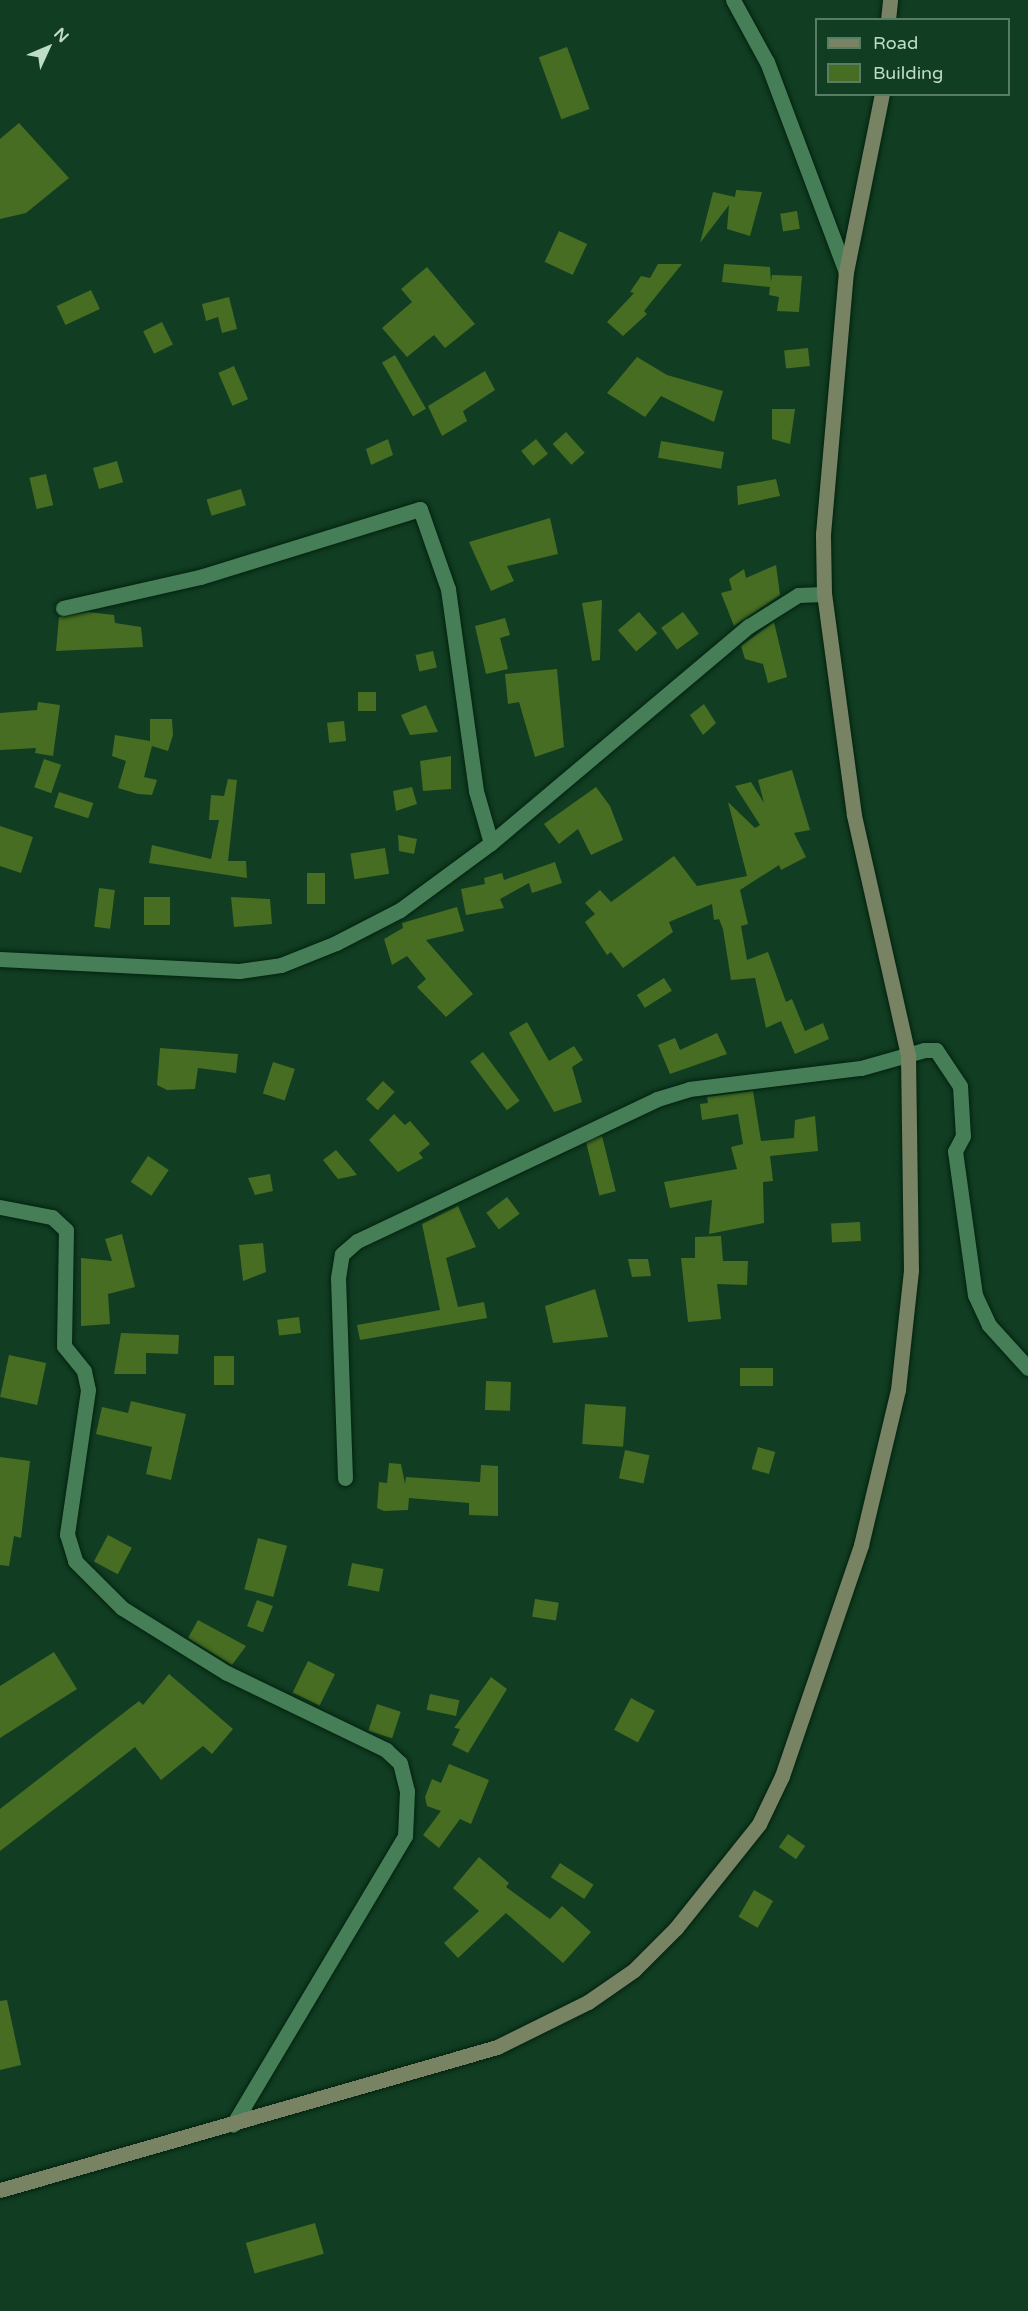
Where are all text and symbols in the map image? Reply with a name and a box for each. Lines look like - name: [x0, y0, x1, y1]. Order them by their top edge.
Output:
- north arrow: [18, 18, 78, 78]
- legend: [815, 18, 1010, 96]
- text: N: [49, 24, 73, 47]
- text: Road: [873, 32, 918, 54]
- text: Building: [873, 62, 943, 84]

